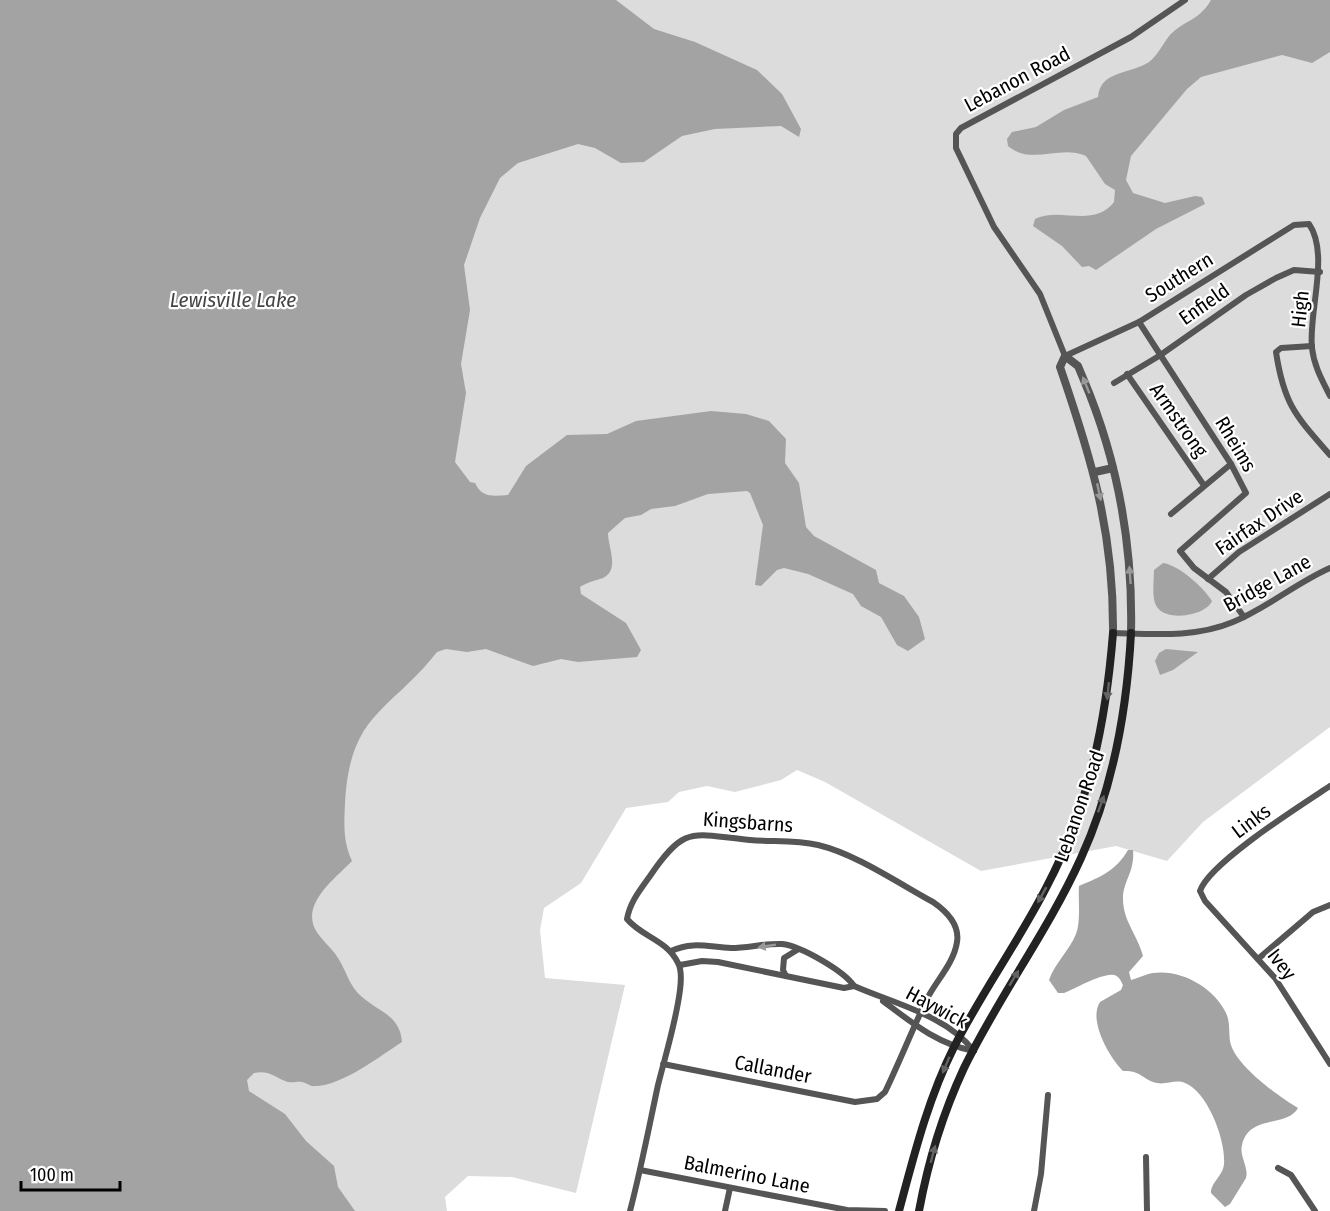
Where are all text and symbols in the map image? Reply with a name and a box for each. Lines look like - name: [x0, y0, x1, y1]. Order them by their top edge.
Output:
- street label: Lebanon Road: [960, 41, 1074, 117]
- street label: Southern: [1141, 247, 1217, 307]
- street label: Enfield: [1174, 278, 1234, 330]
- water label: Lewisville Lake: [170, 287, 296, 313]
- street label: High: [1286, 289, 1314, 329]
- one-way arrow: [1081, 376, 1091, 394]
- street label: Armstrong: [1145, 378, 1214, 462]
- street label: Rheims: [1210, 412, 1262, 476]
- one-way arrow: [1095, 483, 1104, 502]
- street label: Fairfax Drive: [1211, 484, 1307, 560]
- street label: Bridge Lane: [1219, 549, 1315, 617]
- one-way arrow: [1125, 565, 1135, 584]
- one-way arrow: [1103, 681, 1112, 700]
- street label: Lebanon Road: [1049, 747, 1109, 865]
- one-way arrow: [1096, 795, 1106, 813]
- street label: Links: [1227, 799, 1275, 843]
- street label: Kingsbarns: [702, 807, 794, 837]
- one-way arrow: [1037, 887, 1047, 904]
- one-way arrow: [757, 942, 776, 951]
- street label: Ivey: [1262, 944, 1302, 984]
- one-way arrow: [1009, 970, 1020, 986]
- street label: Haywick: [902, 981, 973, 1034]
- street label: Callander: [732, 1050, 814, 1088]
- one-way arrow: [941, 1056, 950, 1074]
- one-way arrow: [928, 1145, 938, 1163]
- street label: Balmerino Lane: [682, 1150, 812, 1198]
- scale bar: [21, 1154, 120, 1192]
- text: 100 m: [30, 1164, 74, 1186]

